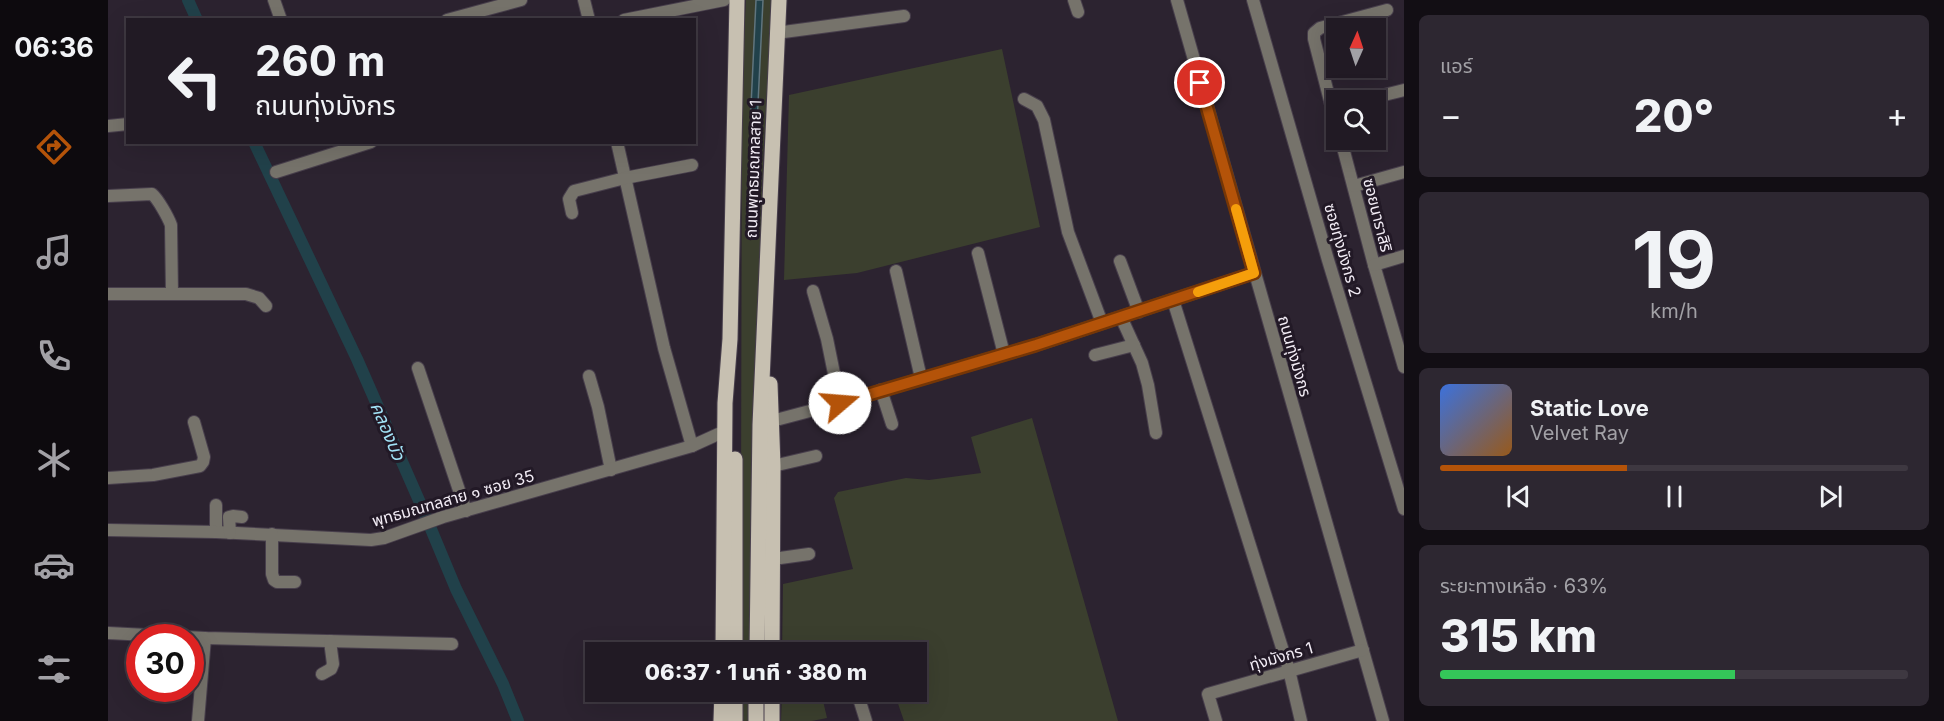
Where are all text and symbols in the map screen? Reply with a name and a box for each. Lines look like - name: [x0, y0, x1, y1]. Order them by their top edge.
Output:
- north arrow: [1326, 18, 1386, 78]
- map controls: [1326, 18, 1386, 150]
- text: 06:36: [14, 31, 94, 64]
- text: 260 m: [255, 35, 385, 86]
- icon: left: [156, 42, 234, 120]
- text: แอร์: [1440, 54, 1472, 78]
- pin: [1174, 57, 1225, 108]
- icon: arrive: [1183, 66, 1216, 99]
- text: 20°: [1634, 88, 1714, 143]
- text: ถนนทุ่งมังกร: [255, 89, 396, 122]
- button: search: [1326, 90, 1386, 150]
- text: −: [1440, 95, 1462, 135]
- text: +: [1886, 95, 1908, 135]
- street label: ถนนพุทธมณฑลสาย 1: [741, 99, 765, 239]
- icon: directions: [33, 126, 75, 168]
- street label: ซอยนาราสิริ: [1359, 176, 1397, 254]
- street label: ซอยทุ่งมังกร 2: [1320, 201, 1366, 299]
- text: 19: [1632, 212, 1716, 307]
- icon: music: [33, 231, 75, 273]
- text: km/h: [1650, 299, 1698, 323]
- street label: ถนนทุ่งมังกร: [1274, 313, 1316, 399]
- icon: phone: [33, 335, 75, 377]
- position arrow: [808, 371, 872, 435]
- text: Static Love: [1530, 395, 1649, 421]
- water label: คลองบัว: [366, 399, 410, 464]
- text: Velvet Ray: [1530, 421, 1629, 445]
- icon: climate: [33, 439, 75, 481]
- street label: พุทธมณฑลสาย ๑ ซอย 35: [370, 465, 536, 531]
- icon: previous: [1502, 480, 1535, 513]
- icon: pause: [1658, 480, 1691, 513]
- icon: next: [1814, 480, 1847, 513]
- icon: car: [33, 544, 75, 586]
- text: ระยะทางเหลือ · 63%: [1440, 574, 1608, 598]
- text: 315 km: [1440, 608, 1597, 663]
- speed limit sign: 30: [126, 624, 204, 702]
- street label: ทุ่งมังกร 1: [1247, 637, 1315, 675]
- icon: filters: [33, 648, 75, 690]
- text: 06:37 · 1 นาที · 380 m: [645, 659, 867, 685]

